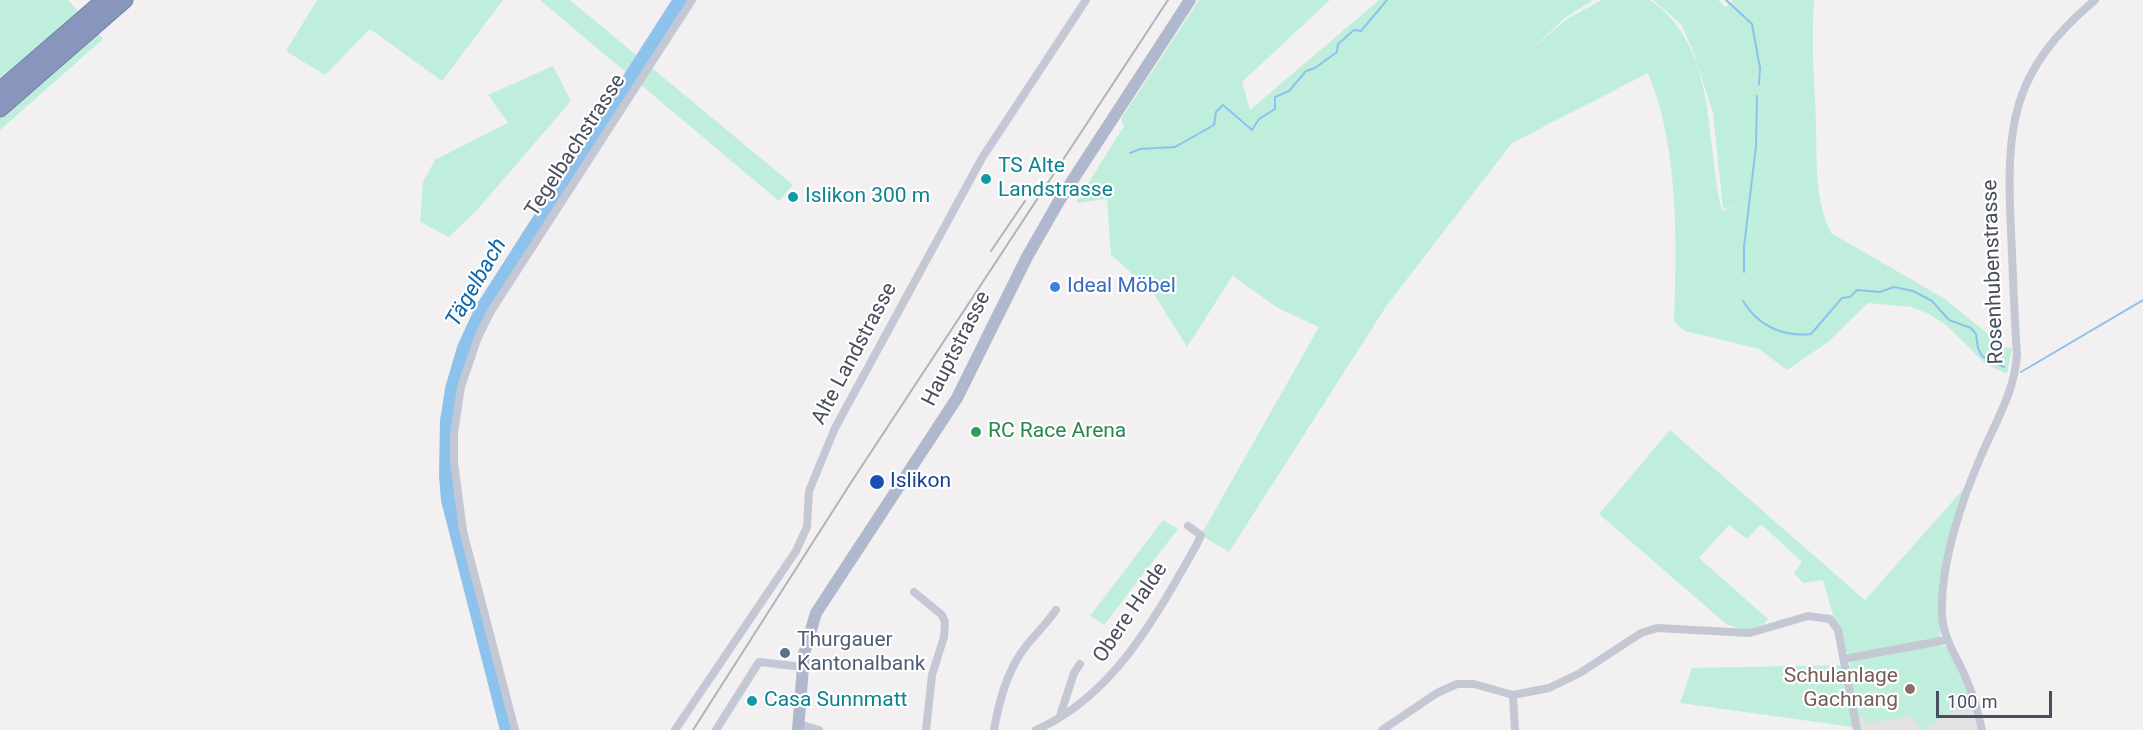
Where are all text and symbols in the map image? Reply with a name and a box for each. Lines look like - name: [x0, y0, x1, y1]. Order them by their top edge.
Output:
- street label: Tegelbachstrasse: [520, 70, 632, 222]
- place label: TS Alte Landstrasse: [998, 154, 1113, 204]
- marker: TS Alte Landstrasse: [979, 172, 993, 186]
- street label: Rosenhubenstrasse: [1978, 179, 2010, 365]
- place label: Islikon 300 m: [805, 184, 930, 210]
- marker: Islikon 300 m: [786, 190, 800, 204]
- water label: Tägelbach: [441, 234, 513, 332]
- place label: Ideal Möbel: [1067, 274, 1176, 300]
- street label: Alte Landstrasse: [807, 279, 903, 429]
- marker: Ideal Möbel: [1048, 280, 1062, 294]
- street label: Hauptstrasse: [917, 287, 997, 411]
- place label: RC Race Arena: [988, 419, 1126, 445]
- marker: RC Race Arena: [969, 425, 983, 439]
- place label: Islikon: [890, 469, 951, 495]
- marker: Islikon: [868, 473, 886, 491]
- street label: Obere Halde: [1088, 558, 1174, 668]
- place label: Thurgauer Kantonalbank: [797, 628, 925, 678]
- marker: Thurgauer Kantonalbank: [778, 646, 792, 660]
- place label: Schulanlage Gachnang: [1784, 664, 1898, 714]
- scale bar: [1939, 679, 2054, 717]
- marker: Schulanlage Gachnang: [1903, 682, 1917, 696]
- place label: Casa Sunnmatt: [764, 688, 907, 714]
- text: 100 m: [1947, 691, 1998, 712]
- marker: Casa Sunnmatt: [745, 694, 759, 708]

